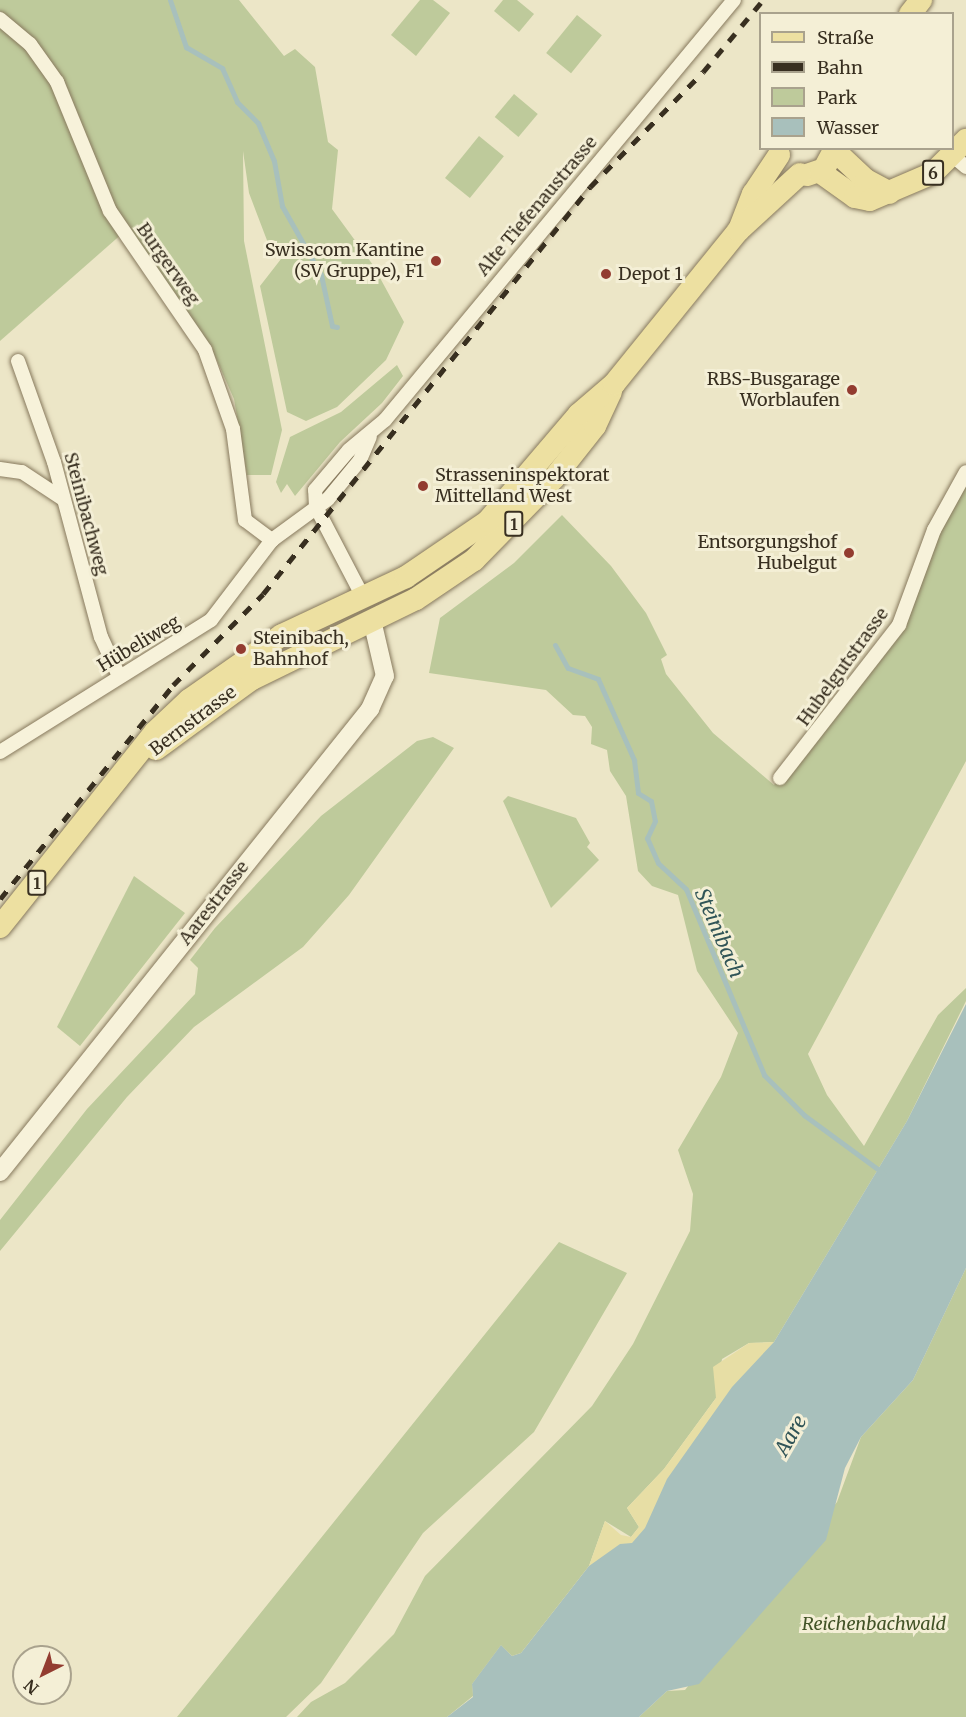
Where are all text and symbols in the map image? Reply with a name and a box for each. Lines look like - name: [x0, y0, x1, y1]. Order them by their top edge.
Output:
- legend: [759, 12, 954, 150]
- text: Straße: [817, 26, 874, 49]
- text: Bahn: [817, 56, 863, 79]
- text: Park: [817, 86, 857, 109]
- text: Wasser: [817, 116, 879, 139]
- street label: Alte Tiefenaustrasse: [472, 132, 602, 280]
- road number: 6: [921, 160, 945, 186]
- street label: Burgerweg: [132, 219, 204, 309]
- place label: Swisscom Kantine (SV Gruppe), F1: [265, 240, 424, 282]
- marker: Swisscom Kantine (SV Gruppe), F1: [429, 254, 443, 268]
- place label: Depot 1: [618, 263, 683, 285]
- marker: Depot 1: [599, 267, 613, 281]
- place label: RBS-Busgarage Worblaufen: [707, 369, 840, 412]
- marker: RBS-Busgarage Worblaufen: [845, 383, 859, 397]
- street label: Steinibachweg: [59, 450, 113, 578]
- place label: Strasseninspektorat Mittelland West: [435, 465, 610, 508]
- marker: Strasseninspektorat Mittelland West: [416, 479, 430, 493]
- road number: 1: [504, 511, 524, 537]
- place label: Entsorgungshof Hubelgut: [697, 532, 837, 574]
- marker: Entsorgungshof Hubelgut: [842, 546, 856, 560]
- street label: Hubelgutstrasse: [793, 604, 893, 730]
- street label: Hübeliweg: [94, 611, 184, 677]
- place label: Steinibach, Bahnhof: [253, 628, 349, 670]
- marker: Steinibach, Bahnhof: [234, 642, 248, 656]
- street label: Bernstrasse: [146, 681, 240, 761]
- street label: Aarestrasse: [175, 857, 253, 949]
- road number: 1: [26, 870, 48, 896]
- water label: Steinibach: [690, 885, 750, 981]
- water label: Aare: [769, 1411, 811, 1459]
- park label: Reichenbachwald: [802, 1613, 946, 1635]
- north arrow: [12, 1645, 72, 1705]
- text: N: [20, 1675, 43, 1699]

